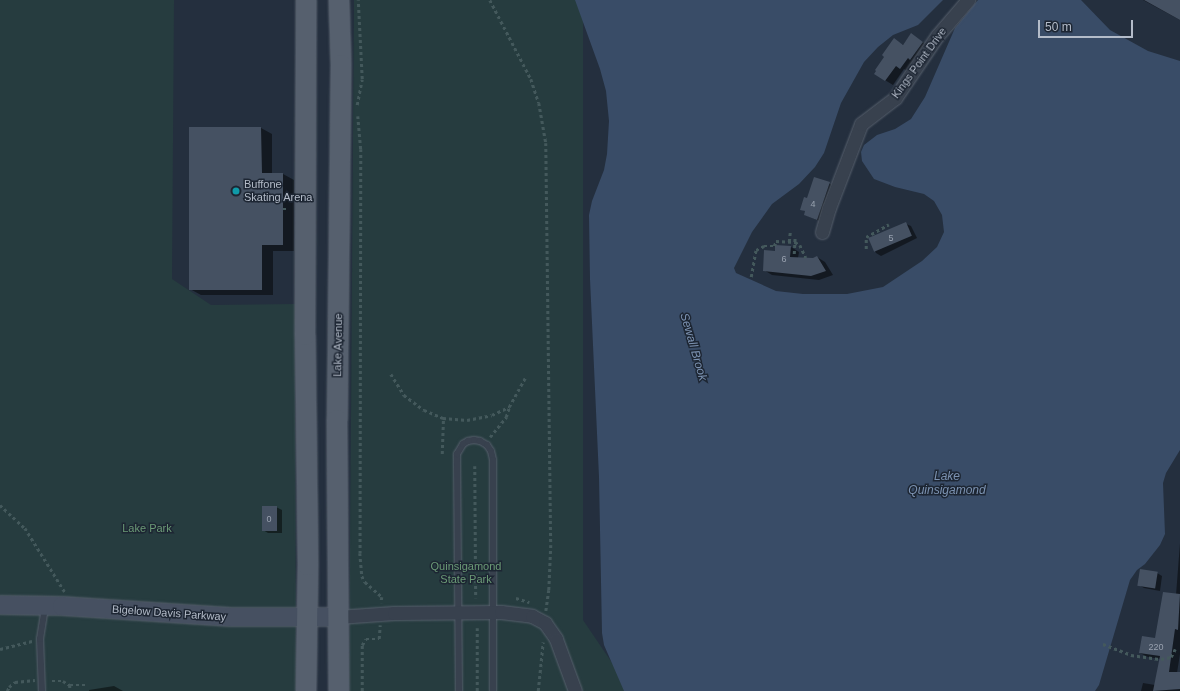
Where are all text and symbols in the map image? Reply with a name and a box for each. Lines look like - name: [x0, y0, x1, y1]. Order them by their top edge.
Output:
- scale bar: [1040, 12, 1135, 38]
- text: 50 m: [1045, 20, 1072, 34]
- street label: Kings Point Drive: [889, 25, 949, 101]
- place label: Buffone Skating Arena: [244, 178, 313, 204]
- marker: Buffone Skating Arena: [231, 186, 241, 196]
- house number: 4: [810, 199, 816, 209]
- house number: 5: [888, 233, 894, 243]
- house number: 6: [781, 254, 787, 264]
- water label: Sewall Brook: [676, 311, 710, 383]
- street label: Lake Avenue: [331, 313, 345, 377]
- water label: Lake Quinsigamond: [908, 470, 986, 498]
- house number: 0: [266, 514, 272, 524]
- park label: Lake Park: [122, 521, 172, 535]
- park label: Quinsigamond State Park: [431, 560, 501, 586]
- street label: Bigelow Davis Parkway: [112, 602, 226, 624]
- house number: 220: [1148, 642, 1164, 652]

